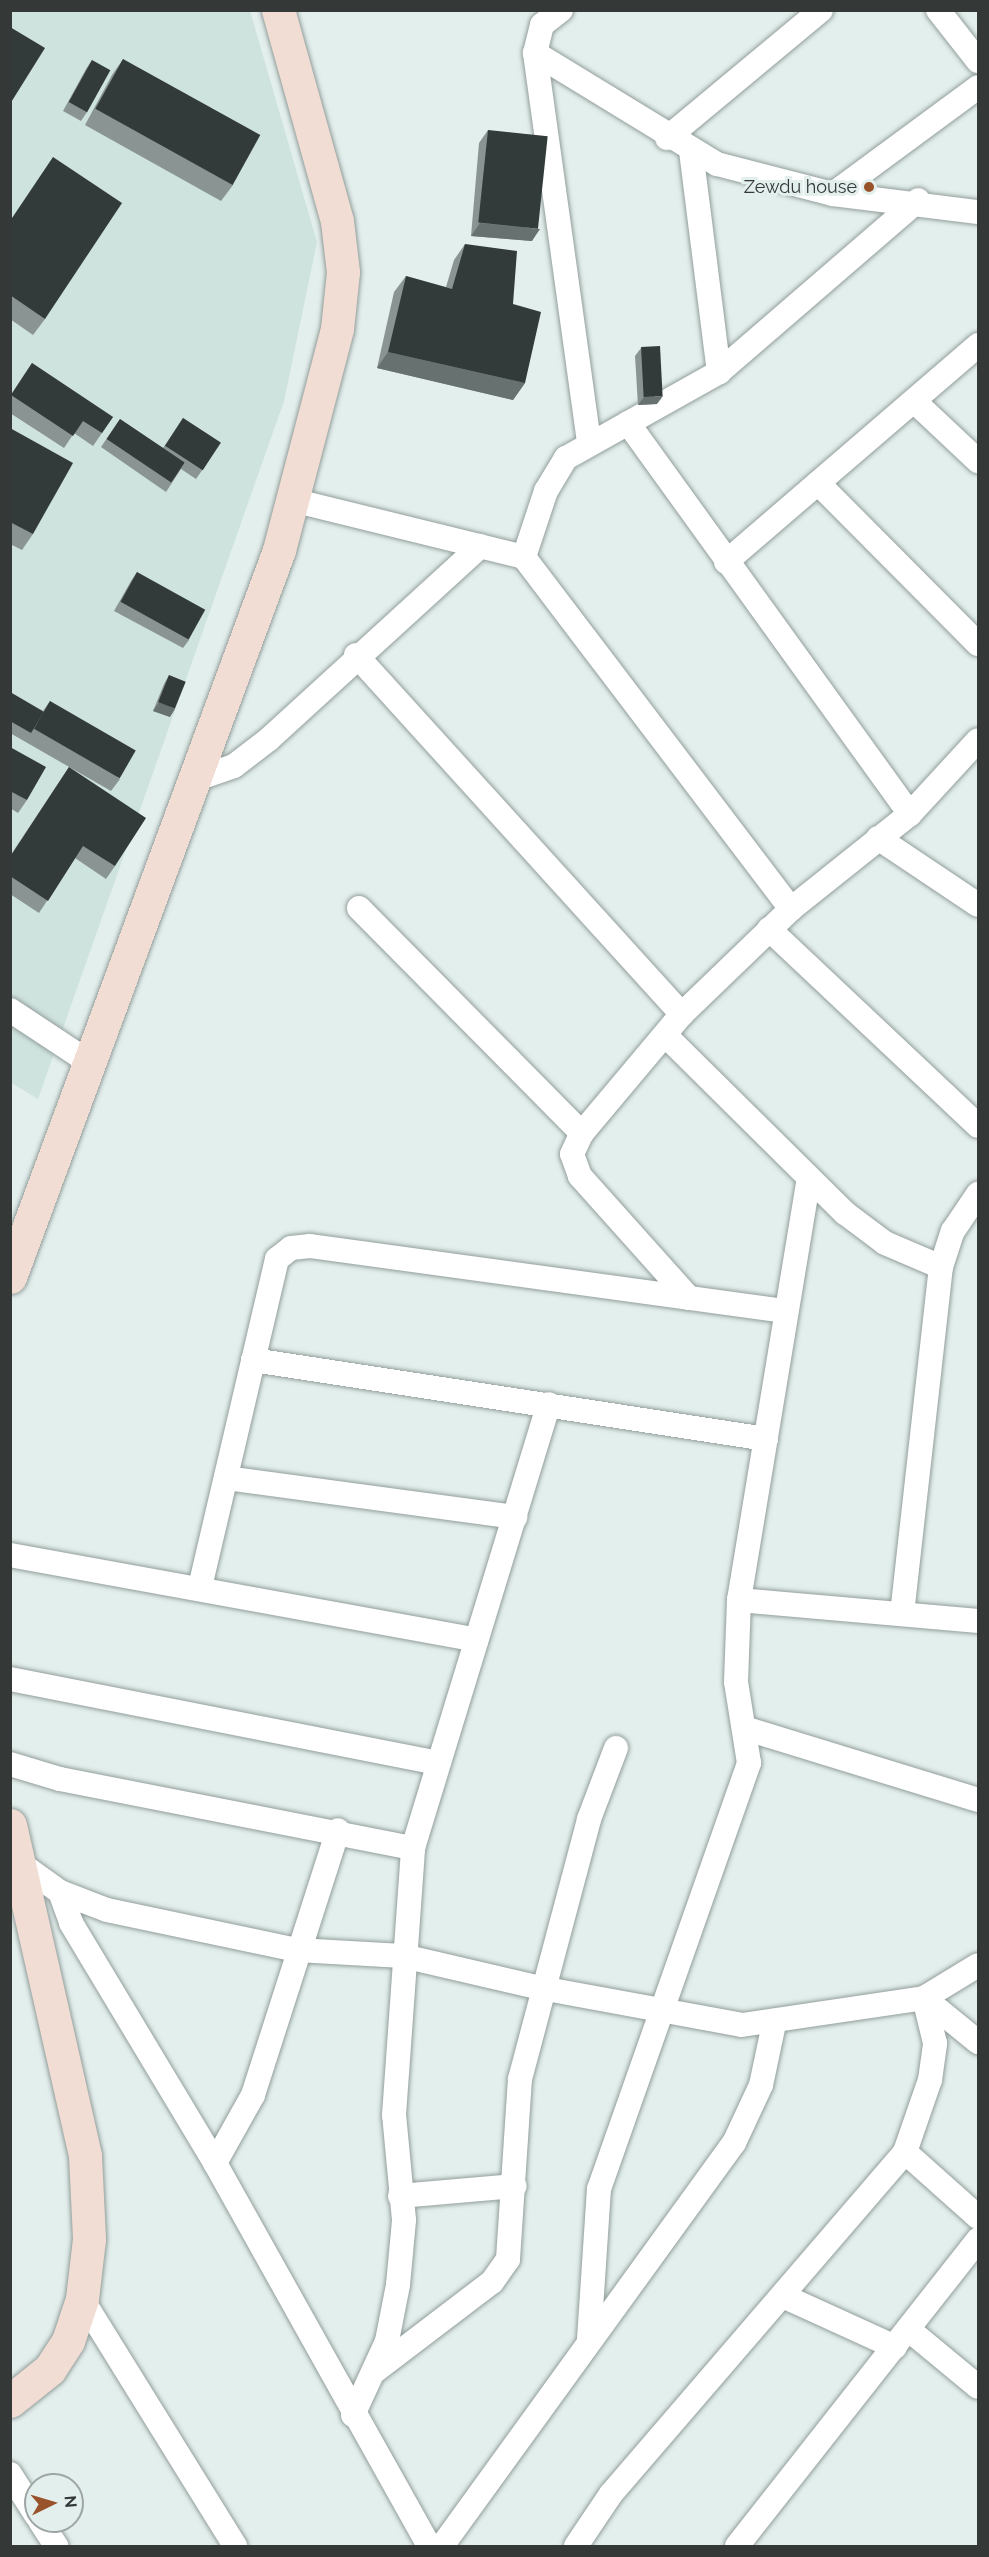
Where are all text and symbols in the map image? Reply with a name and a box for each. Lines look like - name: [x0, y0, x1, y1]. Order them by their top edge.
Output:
- place label: Zewdu house: [744, 176, 857, 198]
- marker: Zewdu house: [862, 180, 876, 194]
- north arrow: [24, 2473, 84, 2533]
- text: N: [60, 2495, 80, 2508]

